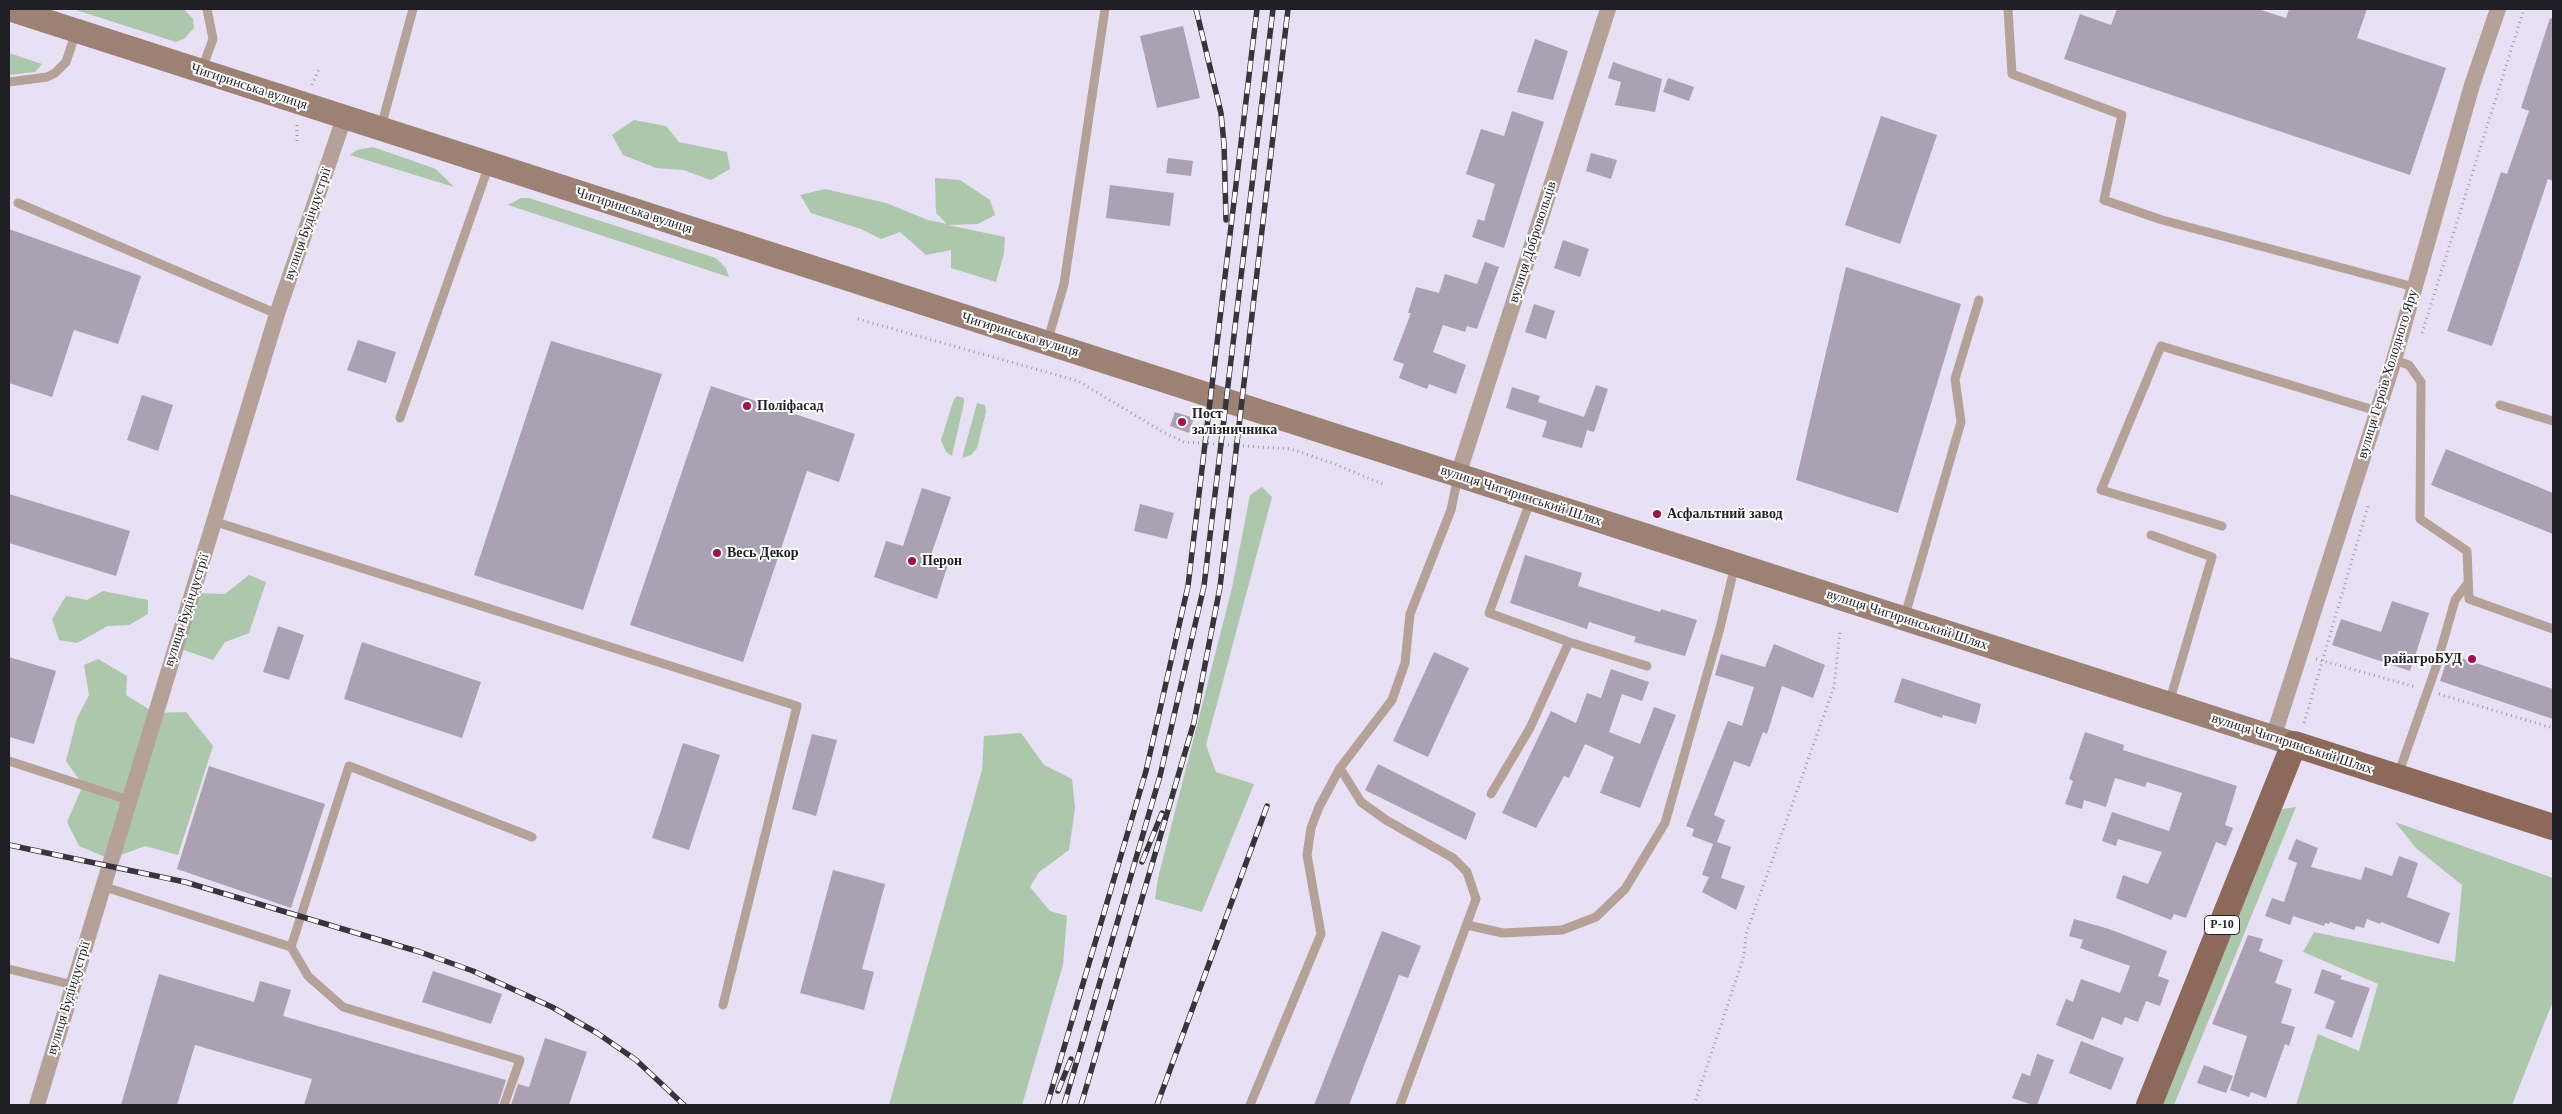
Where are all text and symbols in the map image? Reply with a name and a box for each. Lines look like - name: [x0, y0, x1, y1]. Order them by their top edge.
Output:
- street label: Чигиринська вулиця: [189, 60, 309, 114]
- street label: вулиця Будіндустрії: [281, 165, 335, 283]
- street label: вулиця Добровольців: [1505, 179, 1561, 305]
- street label: Чигиринська вулиця: [574, 184, 694, 238]
- street label: вулиця Героїв Холодного Яру: [2354, 287, 2422, 461]
- street label: Чигиринська вулиця: [959, 309, 1081, 361]
- place label: Поліфасад: [757, 398, 824, 414]
- marker: Поліфасад: [741, 400, 753, 412]
- place label: Пост залізничника: [1192, 406, 1277, 438]
- marker: Пост залізничника: [1176, 416, 1188, 428]
- street label: вулиця Чигиринський Шлях: [1438, 462, 1604, 530]
- place label: Асфальтний завод: [1667, 506, 1783, 522]
- marker: Асфальтний завод: [1651, 508, 1663, 520]
- place label: Весь Декор: [727, 545, 799, 561]
- marker: Весь Декор: [711, 547, 723, 559]
- street label: вулиця Будіндустрії: [161, 551, 213, 669]
- place label: Перон: [922, 553, 962, 569]
- marker: Перон: [906, 555, 918, 567]
- street label: вулиця Чигиринський Шлях: [1824, 586, 1990, 654]
- place label: райагроБУД: [2384, 651, 2462, 667]
- marker: райагроБУД: [2466, 653, 2478, 665]
- street label: вулиця Чигиринський Шлях: [2209, 710, 2375, 778]
- road number: Р-10: [2204, 916, 2240, 934]
- street label: вулиця Будіндустрії: [44, 939, 94, 1057]

